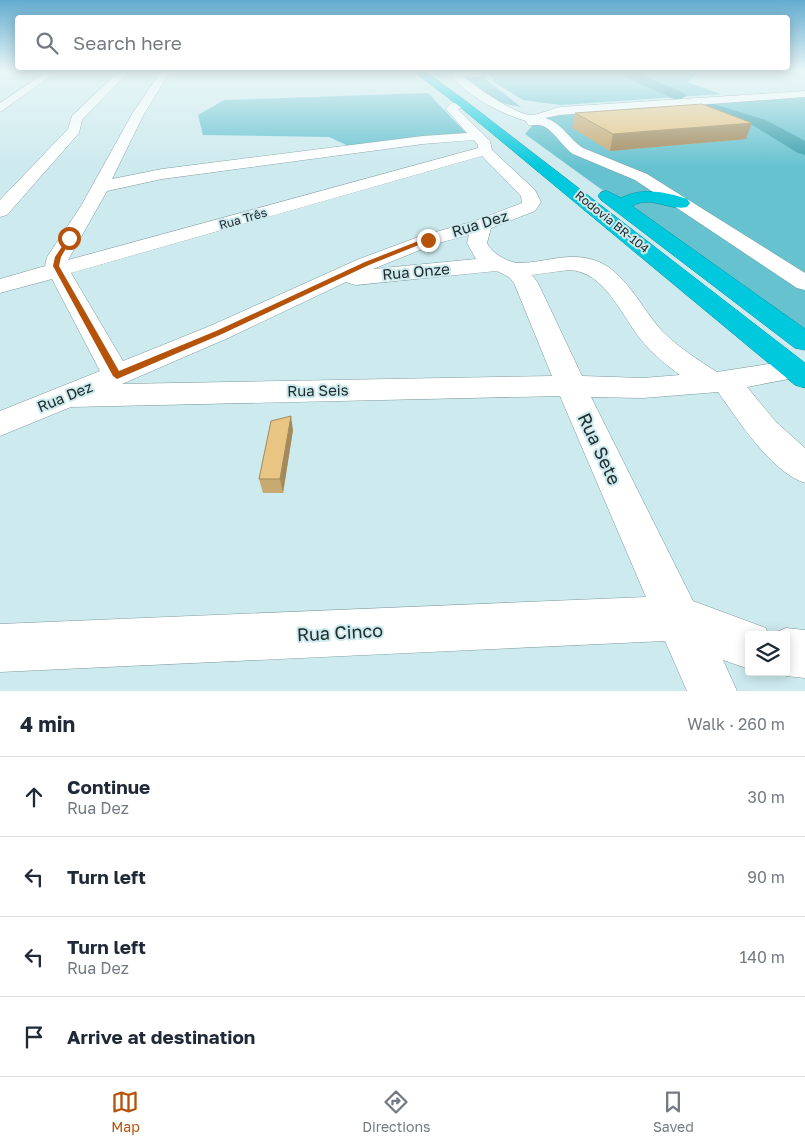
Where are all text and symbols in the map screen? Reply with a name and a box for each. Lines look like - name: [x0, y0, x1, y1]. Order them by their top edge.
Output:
- search box: [15, 15, 790, 70]
- icon: search: [33, 29, 61, 57]
- text: Search here: [73, 31, 182, 54]
- street label: Rodovia BR-104: [572, 187, 652, 256]
- street label: Rua Três: [217, 205, 269, 233]
- street label: Rua Dez: [449, 206, 510, 240]
- route start: [58, 227, 81, 250]
- route end: [417, 229, 440, 252]
- street label: Rua Onze: [381, 259, 451, 283]
- street label: Rua Dez: [34, 377, 95, 415]
- street label: Rua Seis: [287, 380, 349, 400]
- street label: Rua Sete: [574, 409, 626, 488]
- street label: Rua Cinco: [296, 619, 384, 645]
- map controls: [745, 631, 790, 676]
- button: layers: [745, 631, 790, 676]
- text: 4 min: [20, 711, 75, 737]
- text: Walk · 260 m: [687, 714, 785, 734]
- text: Continue: [67, 775, 150, 798]
- icon: ahead: [20, 783, 48, 811]
- text: 30 m: [748, 787, 785, 807]
- text: Rua Dez: [67, 798, 129, 818]
- icon: left: [20, 863, 48, 891]
- text: Turn left: [67, 865, 146, 888]
- text: 90 m: [747, 867, 785, 887]
- text: Turn left: [67, 935, 146, 958]
- icon: left: [20, 943, 48, 971]
- text: 140 m: [739, 947, 785, 967]
- text: Rua Dez: [67, 958, 129, 978]
- icon: arrive: [20, 1023, 48, 1051]
- text: Arrive at destination: [67, 1025, 255, 1048]
- tab: Map: [111, 1088, 140, 1135]
- tab: Directions: [362, 1088, 431, 1135]
- tab: Saved: [653, 1088, 694, 1135]

